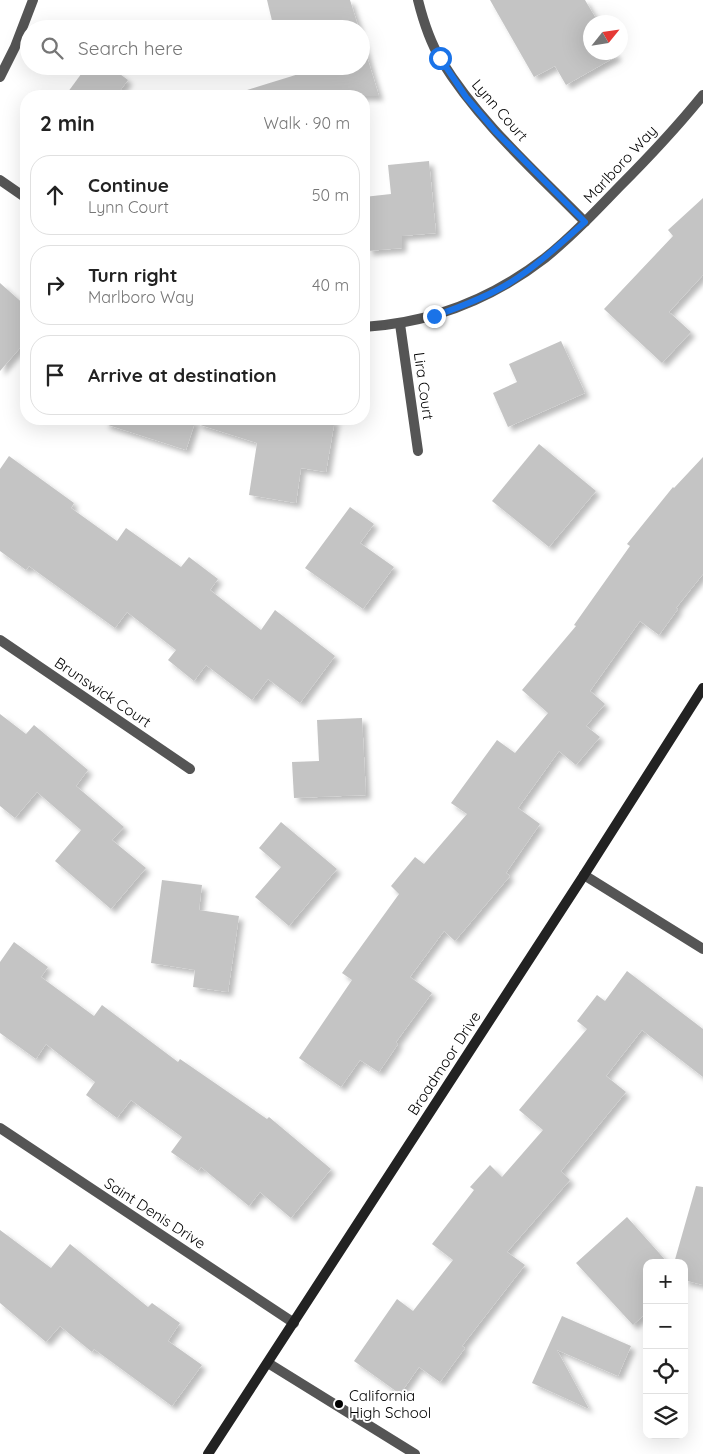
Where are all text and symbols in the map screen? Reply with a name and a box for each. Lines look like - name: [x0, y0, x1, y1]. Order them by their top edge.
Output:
- north arrow: [583, 15, 628, 60]
- search box: [20, 20, 370, 75]
- icon: search: [38, 34, 66, 62]
- text: Search here: [78, 36, 183, 60]
- route start: [429, 47, 452, 70]
- street label: Lynn Court: [468, 75, 532, 145]
- text: 2 min: [40, 110, 95, 136]
- text: Walk · 90 m: [263, 113, 350, 133]
- street label: Marlboro Way: [579, 121, 661, 207]
- text: Continue: [88, 173, 169, 197]
- icon: ahead: [41, 181, 69, 209]
- text: 50 m: [312, 185, 349, 205]
- text: Lynn Court: [88, 197, 169, 217]
- text: Turn right: [88, 263, 177, 287]
- icon: right: [41, 271, 69, 299]
- text: 40 m: [312, 275, 349, 295]
- text: Marlboro Way: [88, 287, 194, 307]
- route end: [423, 305, 446, 328]
- street label: Lira Court: [410, 351, 438, 421]
- icon: arrive: [41, 361, 69, 389]
- text: Arrive at destination: [88, 363, 277, 387]
- street label: Brunswick Court: [51, 653, 155, 731]
- street label: Broadmoor Drive: [403, 1007, 485, 1119]
- street label: Saint Denis Drive: [101, 1173, 209, 1253]
- map controls: [643, 1259, 688, 1439]
- button: +: [643, 1259, 688, 1304]
- button: −: [643, 1304, 688, 1349]
- button: locate: [643, 1349, 688, 1394]
- place label: California High School: [349, 1386, 431, 1422]
- button: layers: [643, 1394, 688, 1439]
- marker: California High School: [333, 1398, 345, 1410]

